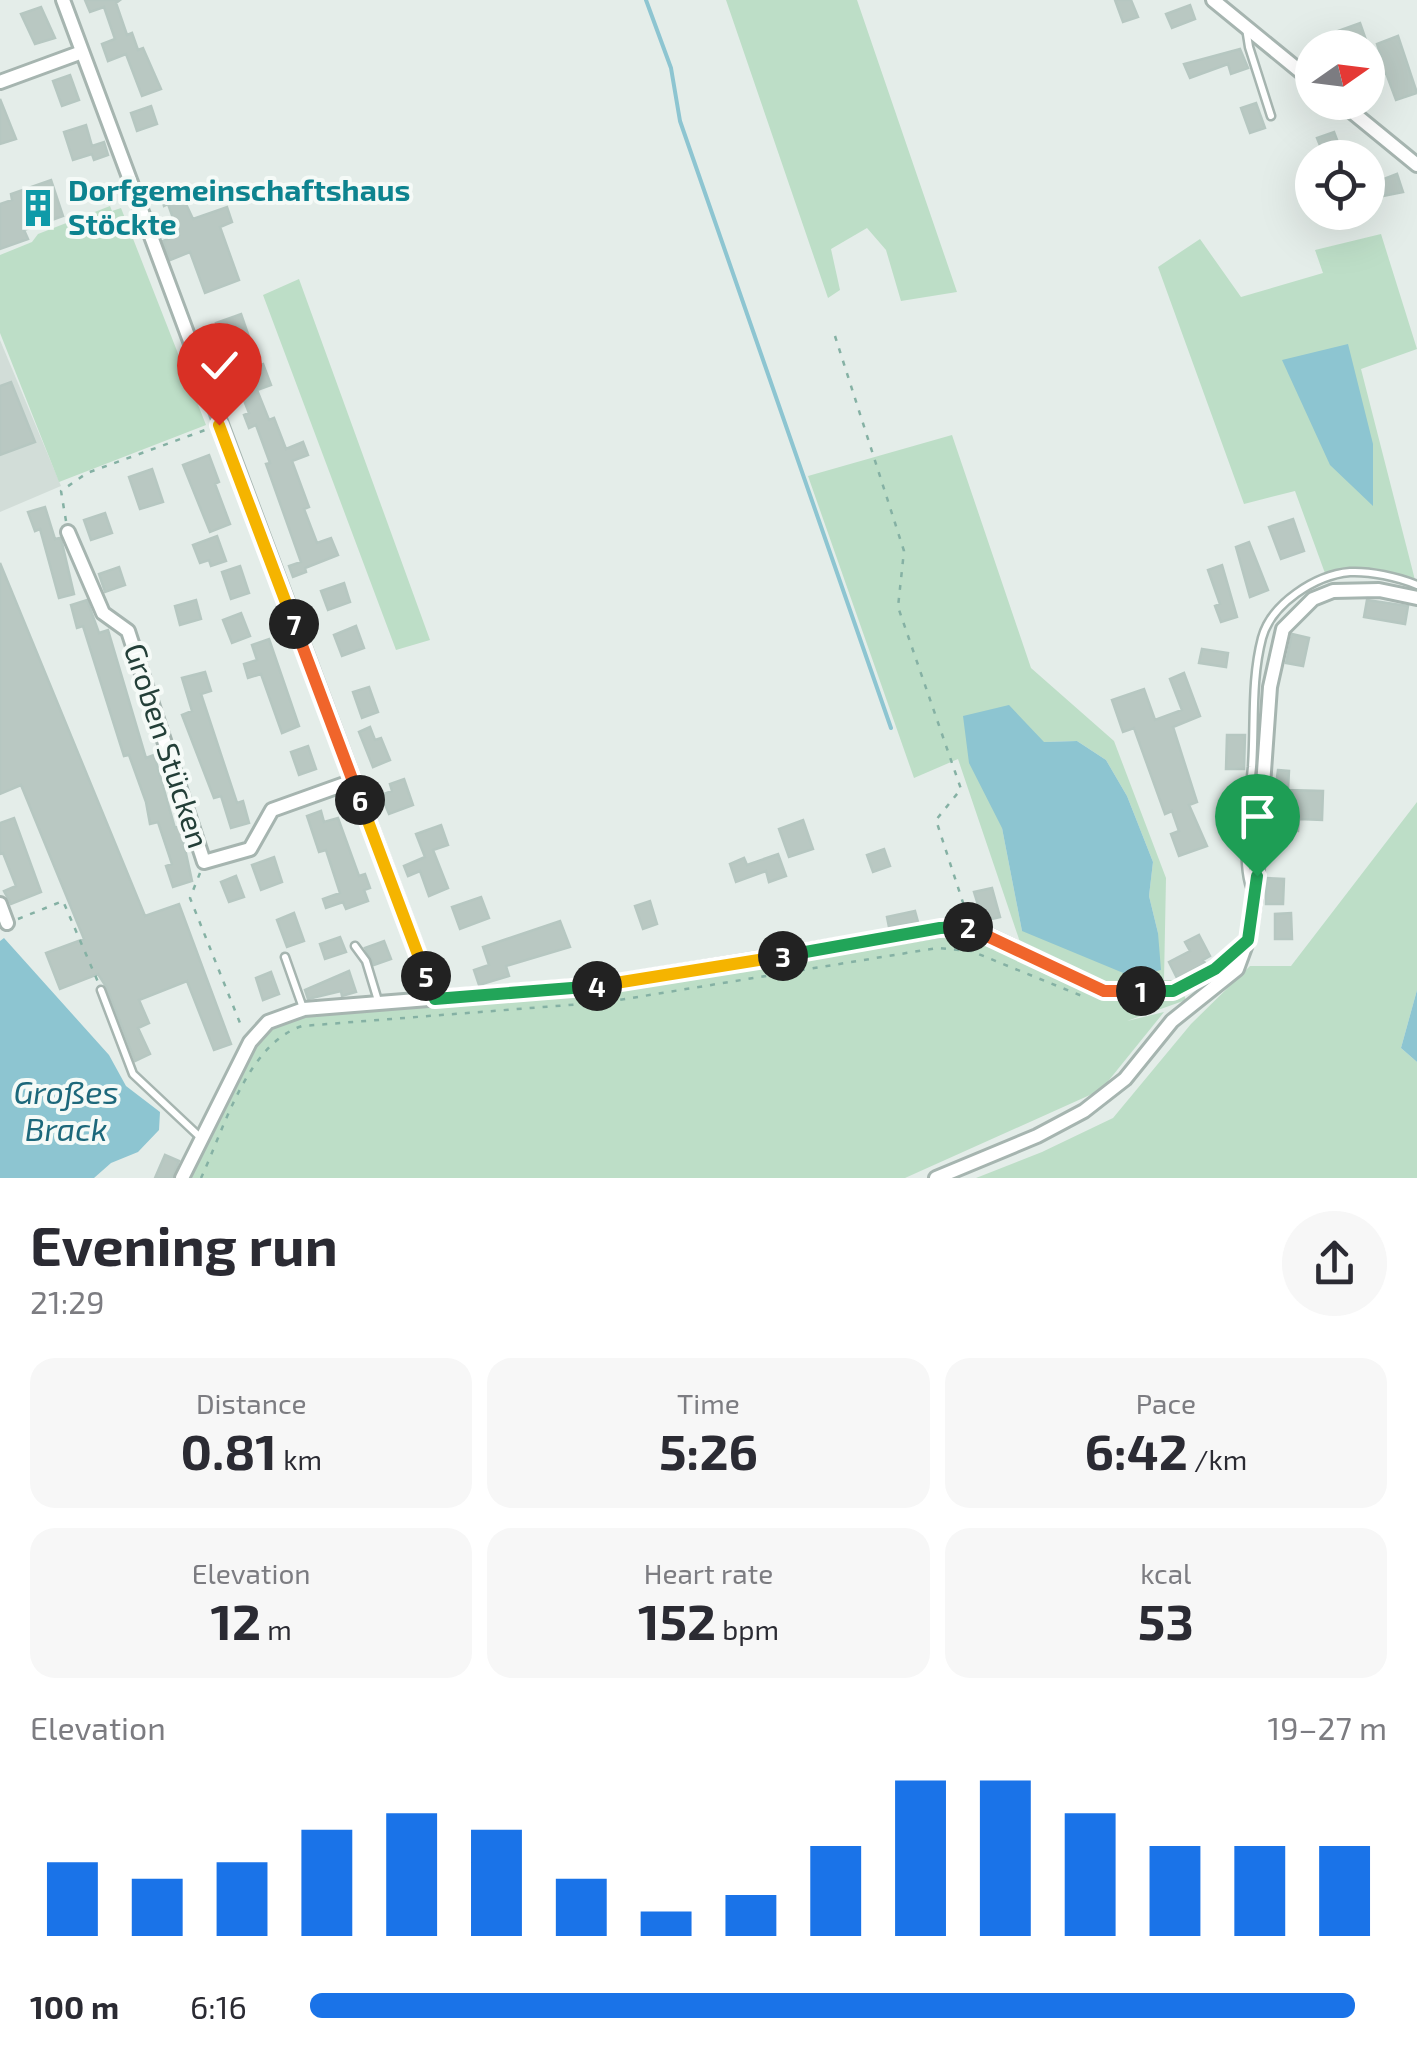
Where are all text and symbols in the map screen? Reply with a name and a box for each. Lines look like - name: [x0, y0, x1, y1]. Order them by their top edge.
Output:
- north arrow: [1295, 30, 1385, 120]
- map controls: [1295, 30, 1385, 230]
- button: locate: [1295, 140, 1385, 230]
- place label: Dorfgemeinschaftshaus Stöckte: [68, 171, 410, 241]
- building icon: Dorfgemeinschaftshaus Stöckte: [17, 187, 59, 229]
- pin: [177, 323, 262, 426]
- icon: check: [192, 338, 247, 393]
- pin: 7: [269, 599, 319, 649]
- text: 7: [287, 607, 301, 641]
- street label: Groben Stücken: [118, 639, 218, 852]
- pin: [1215, 774, 1300, 877]
- pin: 6: [335, 775, 385, 825]
- text: 6: [352, 783, 368, 817]
- icon: arrive: [1230, 789, 1285, 844]
- pin: 2: [943, 902, 993, 952]
- text: 2: [960, 910, 976, 944]
- pin: 3: [758, 931, 808, 981]
- text: 3: [775, 939, 791, 973]
- pin: 5: [401, 951, 451, 1001]
- text: 5: [418, 959, 434, 993]
- pin: 4: [572, 961, 622, 1011]
- pin: 1: [1116, 966, 1166, 1016]
- text: 4: [588, 969, 606, 1003]
- text: 1: [1135, 974, 1147, 1008]
- water label: Großes Brack: [13, 1072, 119, 1147]
- text: Evening run: [30, 1211, 338, 1277]
- button: share: [1282, 1211, 1387, 1316]
- text: 21:29: [30, 1282, 105, 1320]
- text: Distance: [196, 1386, 306, 1420]
- text: Time: [677, 1386, 740, 1420]
- text: Pace: [1136, 1386, 1196, 1420]
- text: 0.81: [180, 1420, 277, 1480]
- text: 5:26: [659, 1420, 758, 1480]
- text: 6:42: [1084, 1420, 1188, 1480]
- text: km: [277, 1442, 322, 1476]
- text: /km: [1188, 1442, 1247, 1476]
- text: Elevation: [192, 1556, 311, 1590]
- text: Heart rate: [644, 1556, 773, 1590]
- text: kcal: [1140, 1556, 1191, 1590]
- text: 12: [210, 1590, 261, 1650]
- text: 152: [638, 1590, 716, 1650]
- text: 53: [1138, 1590, 1194, 1650]
- text: m: [261, 1612, 292, 1646]
- text: bpm: [716, 1612, 779, 1646]
- text: Elevation: [30, 1708, 166, 1746]
- text: 19–27 m: [1267, 1708, 1387, 1746]
- text: 100 m: [30, 1987, 119, 2025]
- text: 6:16: [190, 1987, 247, 2025]

